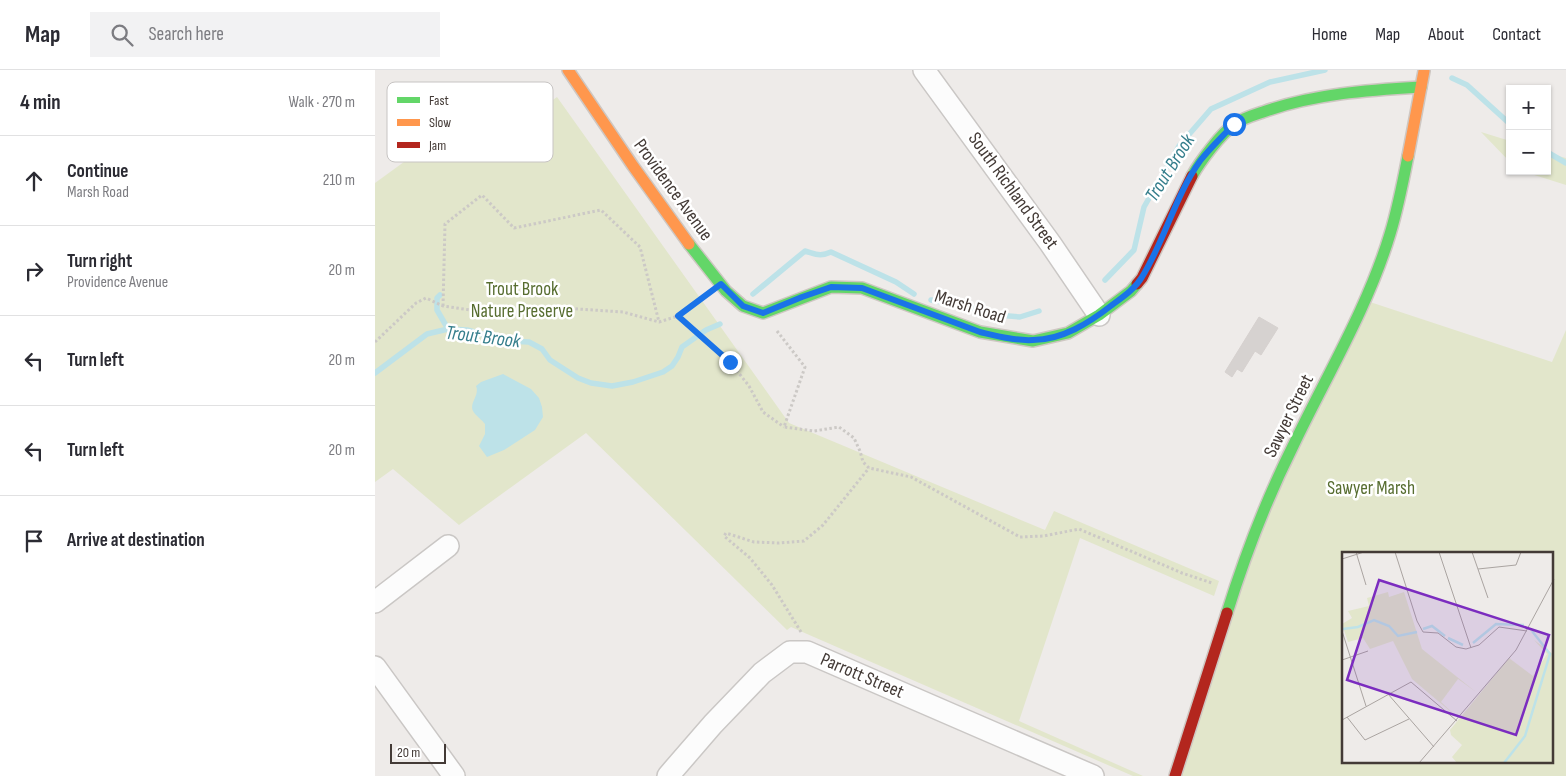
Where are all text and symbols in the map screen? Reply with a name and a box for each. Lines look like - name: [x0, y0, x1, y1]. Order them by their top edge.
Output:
- search box: [90, 12, 440, 57]
- text: Map: [25, 20, 60, 49]
- icon: search: [108, 21, 136, 49]
- text: Search here: [148, 23, 224, 46]
- text: Home: [1312, 24, 1347, 45]
- text: Map: [1375, 24, 1400, 45]
- text: About: [1428, 24, 1464, 45]
- text: Contact: [1492, 24, 1541, 45]
- legend: [387, 82, 553, 162]
- map controls: [1506, 85, 1551, 175]
- button: +: [1506, 85, 1551, 130]
- text: 4 min: [20, 90, 61, 115]
- text: Fast: [429, 92, 449, 109]
- text: Walk · 270 m: [289, 93, 355, 112]
- route start: [1223, 113, 1246, 136]
- text: Slow: [429, 114, 451, 131]
- street label: South Richland Street: [963, 128, 1063, 254]
- water label: Trout Brook: [1140, 129, 1200, 206]
- button: −: [1506, 130, 1551, 175]
- street label: Providence Avenue: [628, 135, 718, 245]
- text: Jam: [428, 137, 446, 154]
- text: Continue: [67, 160, 128, 183]
- icon: ahead: [20, 167, 48, 195]
- text: 210 m: [323, 171, 355, 190]
- text: Marsh Road: [67, 183, 129, 202]
- text: Turn right: [67, 250, 132, 273]
- icon: right: [20, 257, 48, 285]
- text: 20 m: [328, 261, 355, 280]
- text: Providence Avenue: [67, 273, 168, 292]
- park label: Trout Brook Nature Preserve: [471, 278, 573, 323]
- street label: Marsh Road: [932, 285, 1008, 329]
- water label: Trout Brook: [444, 321, 522, 354]
- icon: left: [20, 347, 48, 375]
- text: Turn left: [67, 349, 124, 372]
- text: 20 m: [328, 351, 355, 370]
- route end: [719, 351, 742, 374]
- street label: Sawyer Street: [1259, 371, 1319, 461]
- icon: left: [20, 437, 48, 465]
- text: Turn left: [67, 439, 124, 462]
- text: 20 m: [328, 441, 355, 460]
- park label: Sawyer Marsh: [1327, 477, 1415, 500]
- icon: arrive: [20, 527, 48, 555]
- text: Arrive at destination: [67, 529, 205, 552]
- inset map: [1342, 552, 1553, 764]
- street label: Parrott Street: [817, 648, 907, 704]
- scale bar: [390, 741, 446, 764]
- text: 20 m: [397, 744, 420, 761]

